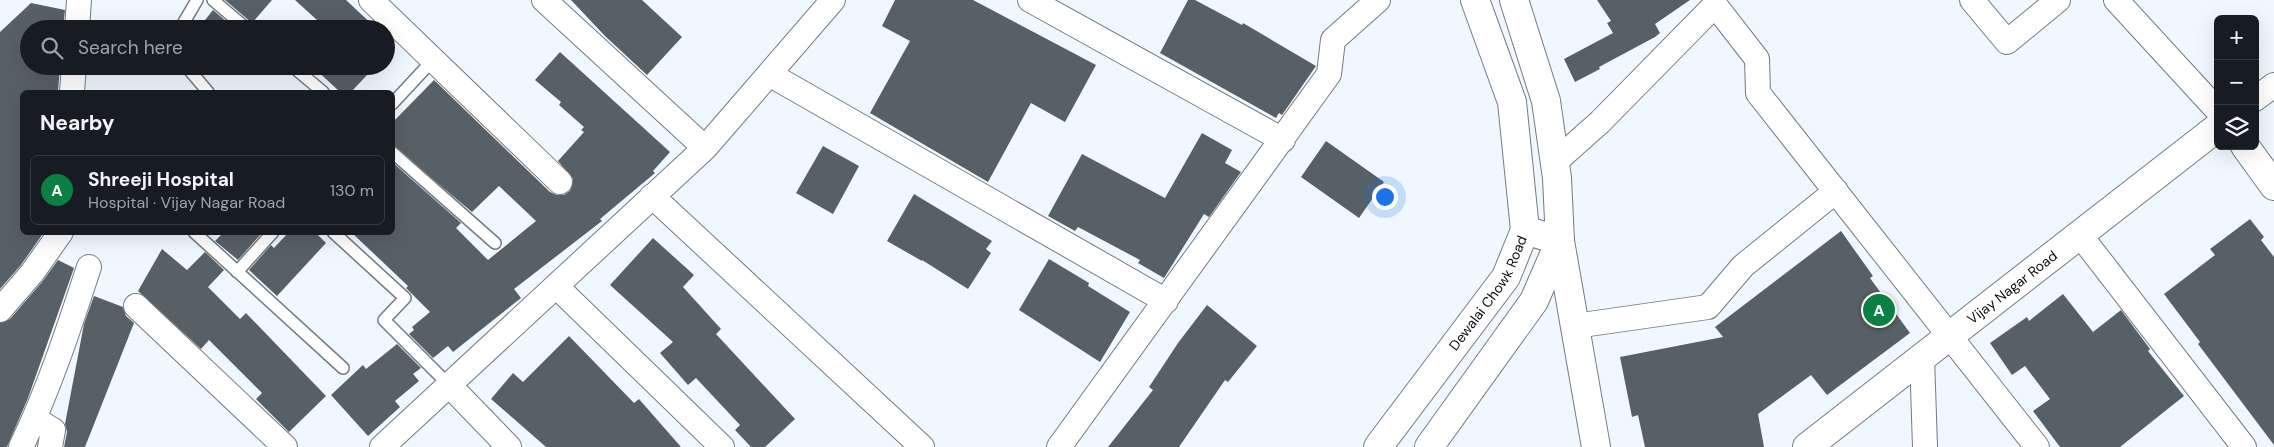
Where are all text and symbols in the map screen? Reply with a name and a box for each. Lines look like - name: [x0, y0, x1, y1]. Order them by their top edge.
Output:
- map controls: [2214, 15, 2259, 150]
- button: +: [2214, 15, 2259, 60]
- search box: [20, 20, 395, 75]
- icon: search: [38, 34, 66, 62]
- text: Search here: [78, 35, 183, 60]
- button: −: [2214, 60, 2259, 105]
- button: layers: [2214, 105, 2259, 150]
- text: Nearby: [40, 109, 114, 137]
- text: Shreeji Hospital: [88, 167, 234, 192]
- text: A: [51, 180, 63, 201]
- text: 130 m: [330, 180, 374, 201]
- your location: [1372, 184, 1398, 210]
- text: Hospital · Vijay Nagar Road: [88, 192, 285, 213]
- street label: Dewalai Chowk Road: [1445, 233, 1531, 354]
- street label: Vijay Nagar Road: [1963, 247, 2061, 328]
- pin: A: [1863, 291, 1895, 329]

